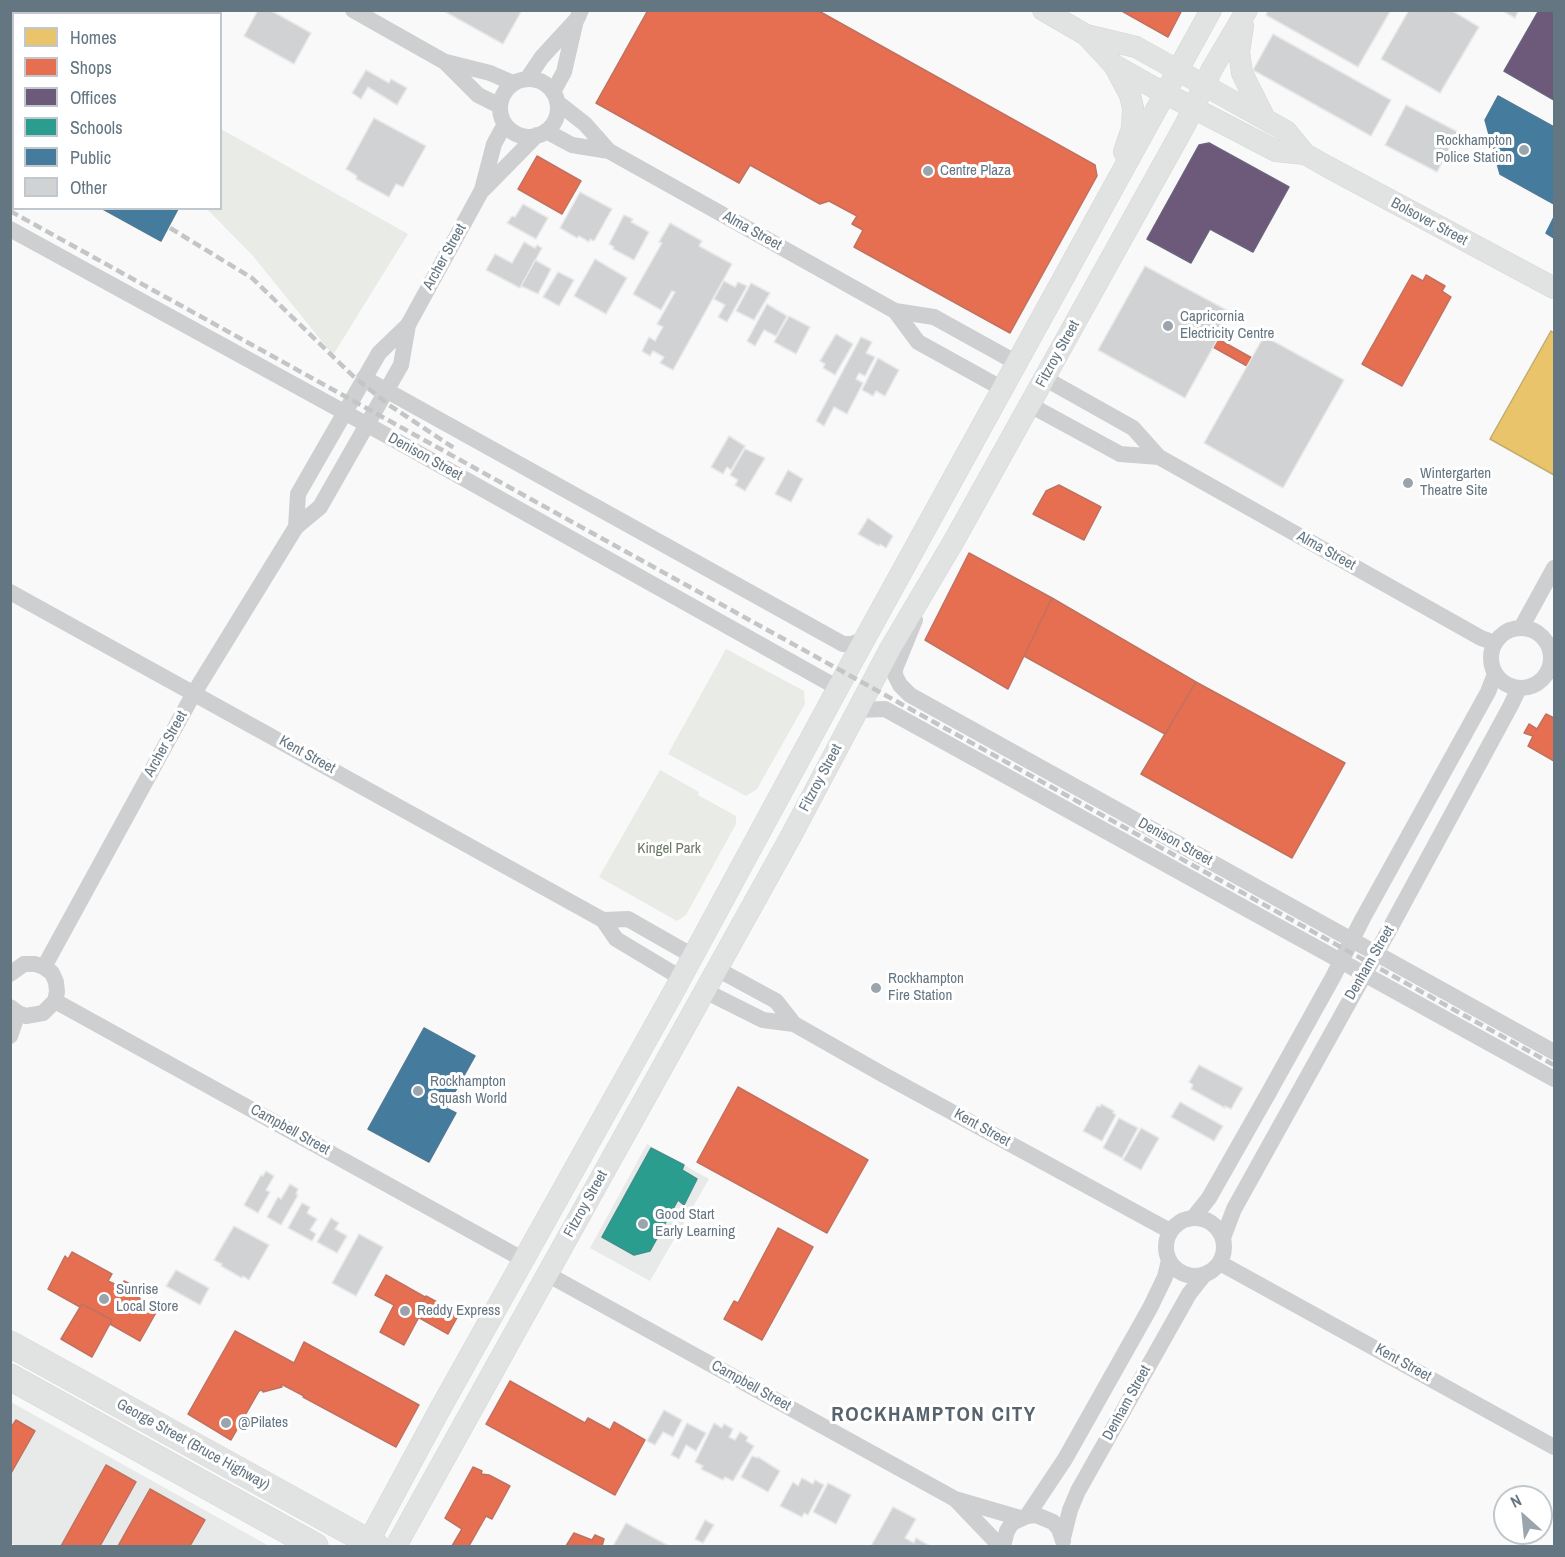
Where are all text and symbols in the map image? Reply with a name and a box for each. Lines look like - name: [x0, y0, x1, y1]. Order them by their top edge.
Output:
- legend: [12, 12, 222, 210]
- text: Homes: [70, 25, 117, 50]
- text: Shops: [70, 55, 112, 80]
- text: Offices: [70, 85, 117, 110]
- text: Schools: [70, 115, 123, 140]
- place label: Rockhampton Police Station: [1435, 132, 1512, 167]
- marker: Rockhampton Police Station: [1517, 143, 1531, 157]
- text: Public: [70, 145, 111, 170]
- place label: Centre Plaza: [940, 162, 1011, 180]
- marker: Centre Plaza: [921, 164, 935, 178]
- text: Other: [70, 175, 107, 200]
- street label: Bolsover Street: [1388, 194, 1470, 250]
- street label: Alma Street: [720, 208, 784, 254]
- street label: Archer Street: [420, 221, 470, 293]
- place label: Capricornia Electricity Centre: [1180, 308, 1274, 343]
- street label: Fitzroy Street: [1032, 317, 1084, 391]
- marker: Capricornia Electricity Centre: [1161, 319, 1175, 333]
- street label: Denison Street: [385, 429, 465, 485]
- place label: Wintergarten Theatre Site: [1420, 465, 1491, 500]
- marker: Wintergarten Theatre Site: [1401, 476, 1415, 490]
- street label: Alma Street: [1294, 528, 1358, 574]
- street label: Archer Street: [141, 708, 191, 780]
- street label: Kent Street: [276, 732, 338, 778]
- street label: Fitzroy Street: [796, 741, 846, 815]
- street label: Denison Street: [1135, 814, 1215, 870]
- park label: Kingel Park: [637, 840, 701, 858]
- street label: Denham Street: [1342, 923, 1398, 1003]
- place label: Rockhampton Fire Station: [888, 970, 964, 1005]
- marker: Rockhampton Fire Station: [869, 981, 883, 995]
- place label: Rockhampton Squash World: [430, 1073, 507, 1108]
- marker: Rockhampton Squash World: [411, 1084, 425, 1098]
- street label: Campbell Street: [247, 1101, 333, 1159]
- street label: Kent Street: [951, 1105, 1013, 1151]
- street label: Fitzroy Street: [560, 1167, 612, 1241]
- place label: Good Start Early Learning: [655, 1206, 735, 1241]
- marker: Good Start Early Learning: [636, 1217, 650, 1231]
- place label: Sunrise Local Store: [116, 1281, 178, 1316]
- marker: Sunrise Local Store: [97, 1292, 111, 1306]
- place label: Reddy Express: [417, 1302, 500, 1320]
- marker: Reddy Express: [398, 1304, 412, 1318]
- street label: Kent Street: [1372, 1340, 1434, 1386]
- street label: Campbell Street: [708, 1357, 794, 1415]
- street label: Denham Street: [1099, 1362, 1155, 1444]
- street label: George Street (Bruce Highway): [113, 1395, 273, 1495]
- district label: ROCKHAMPTON CITY: [831, 1402, 1037, 1428]
- place label: @Pilates: [238, 1414, 288, 1432]
- marker: @Pilates: [219, 1416, 233, 1430]
- north arrow: [1493, 1485, 1553, 1545]
- text: N: [1507, 1489, 1525, 1513]

